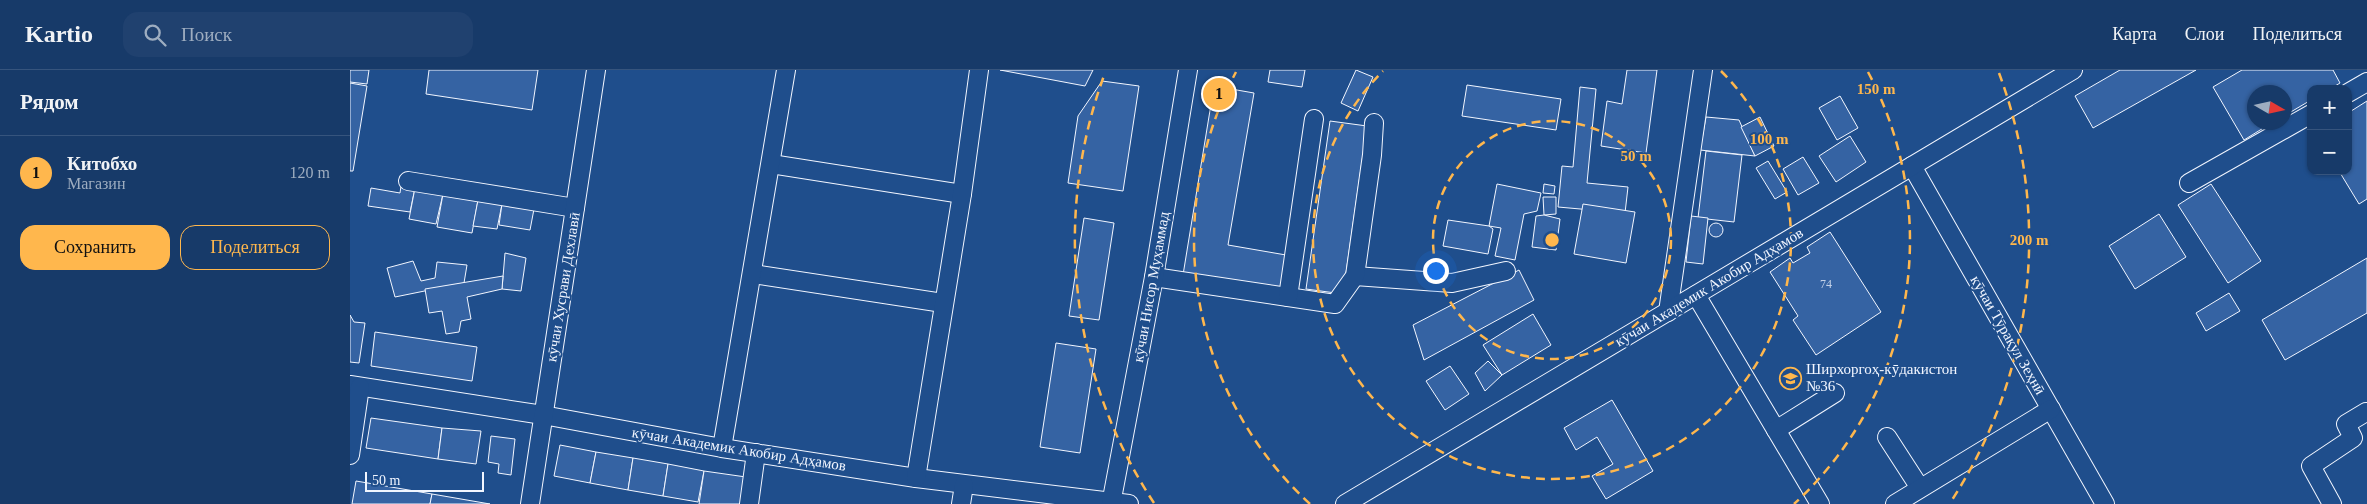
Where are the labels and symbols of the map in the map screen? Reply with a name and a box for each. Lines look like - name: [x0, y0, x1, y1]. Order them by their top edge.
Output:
- pin: 1: [1203, 75, 1235, 113]
- text: 150 m: [1857, 81, 1896, 97]
- north arrow: [2247, 85, 2292, 130]
- text: 100 m: [1750, 131, 1789, 147]
- text: 50 m: [1620, 148, 1652, 164]
- street label: кӯчаи Нисор Муҳаммад: [1130, 210, 1172, 364]
- street label: кӯчаи Хусрави Дехлавӣ: [543, 211, 583, 363]
- street label: кӯчаи Академик Акобир Адҳамов: [1612, 224, 1806, 350]
- centre of rings: [1543, 231, 1561, 249]
- text: 200 m: [2010, 232, 2049, 248]
- your location: [1423, 258, 1449, 284]
- street label: кӯчаи Тӯрақул Зеҳнӣ: [1967, 273, 2049, 397]
- house number: 74: [1820, 277, 1832, 291]
- place label: Ширхоргоҳ-кӯдакистон №36: [1806, 361, 1957, 394]
- school or university icon: Ширхоргоҳ-кӯдакистон №36: [1778, 366, 1802, 390]
- street label: кӯчаи Академик Акобир Адҳамов: [631, 424, 847, 474]
- scale bar: [365, 469, 484, 492]

